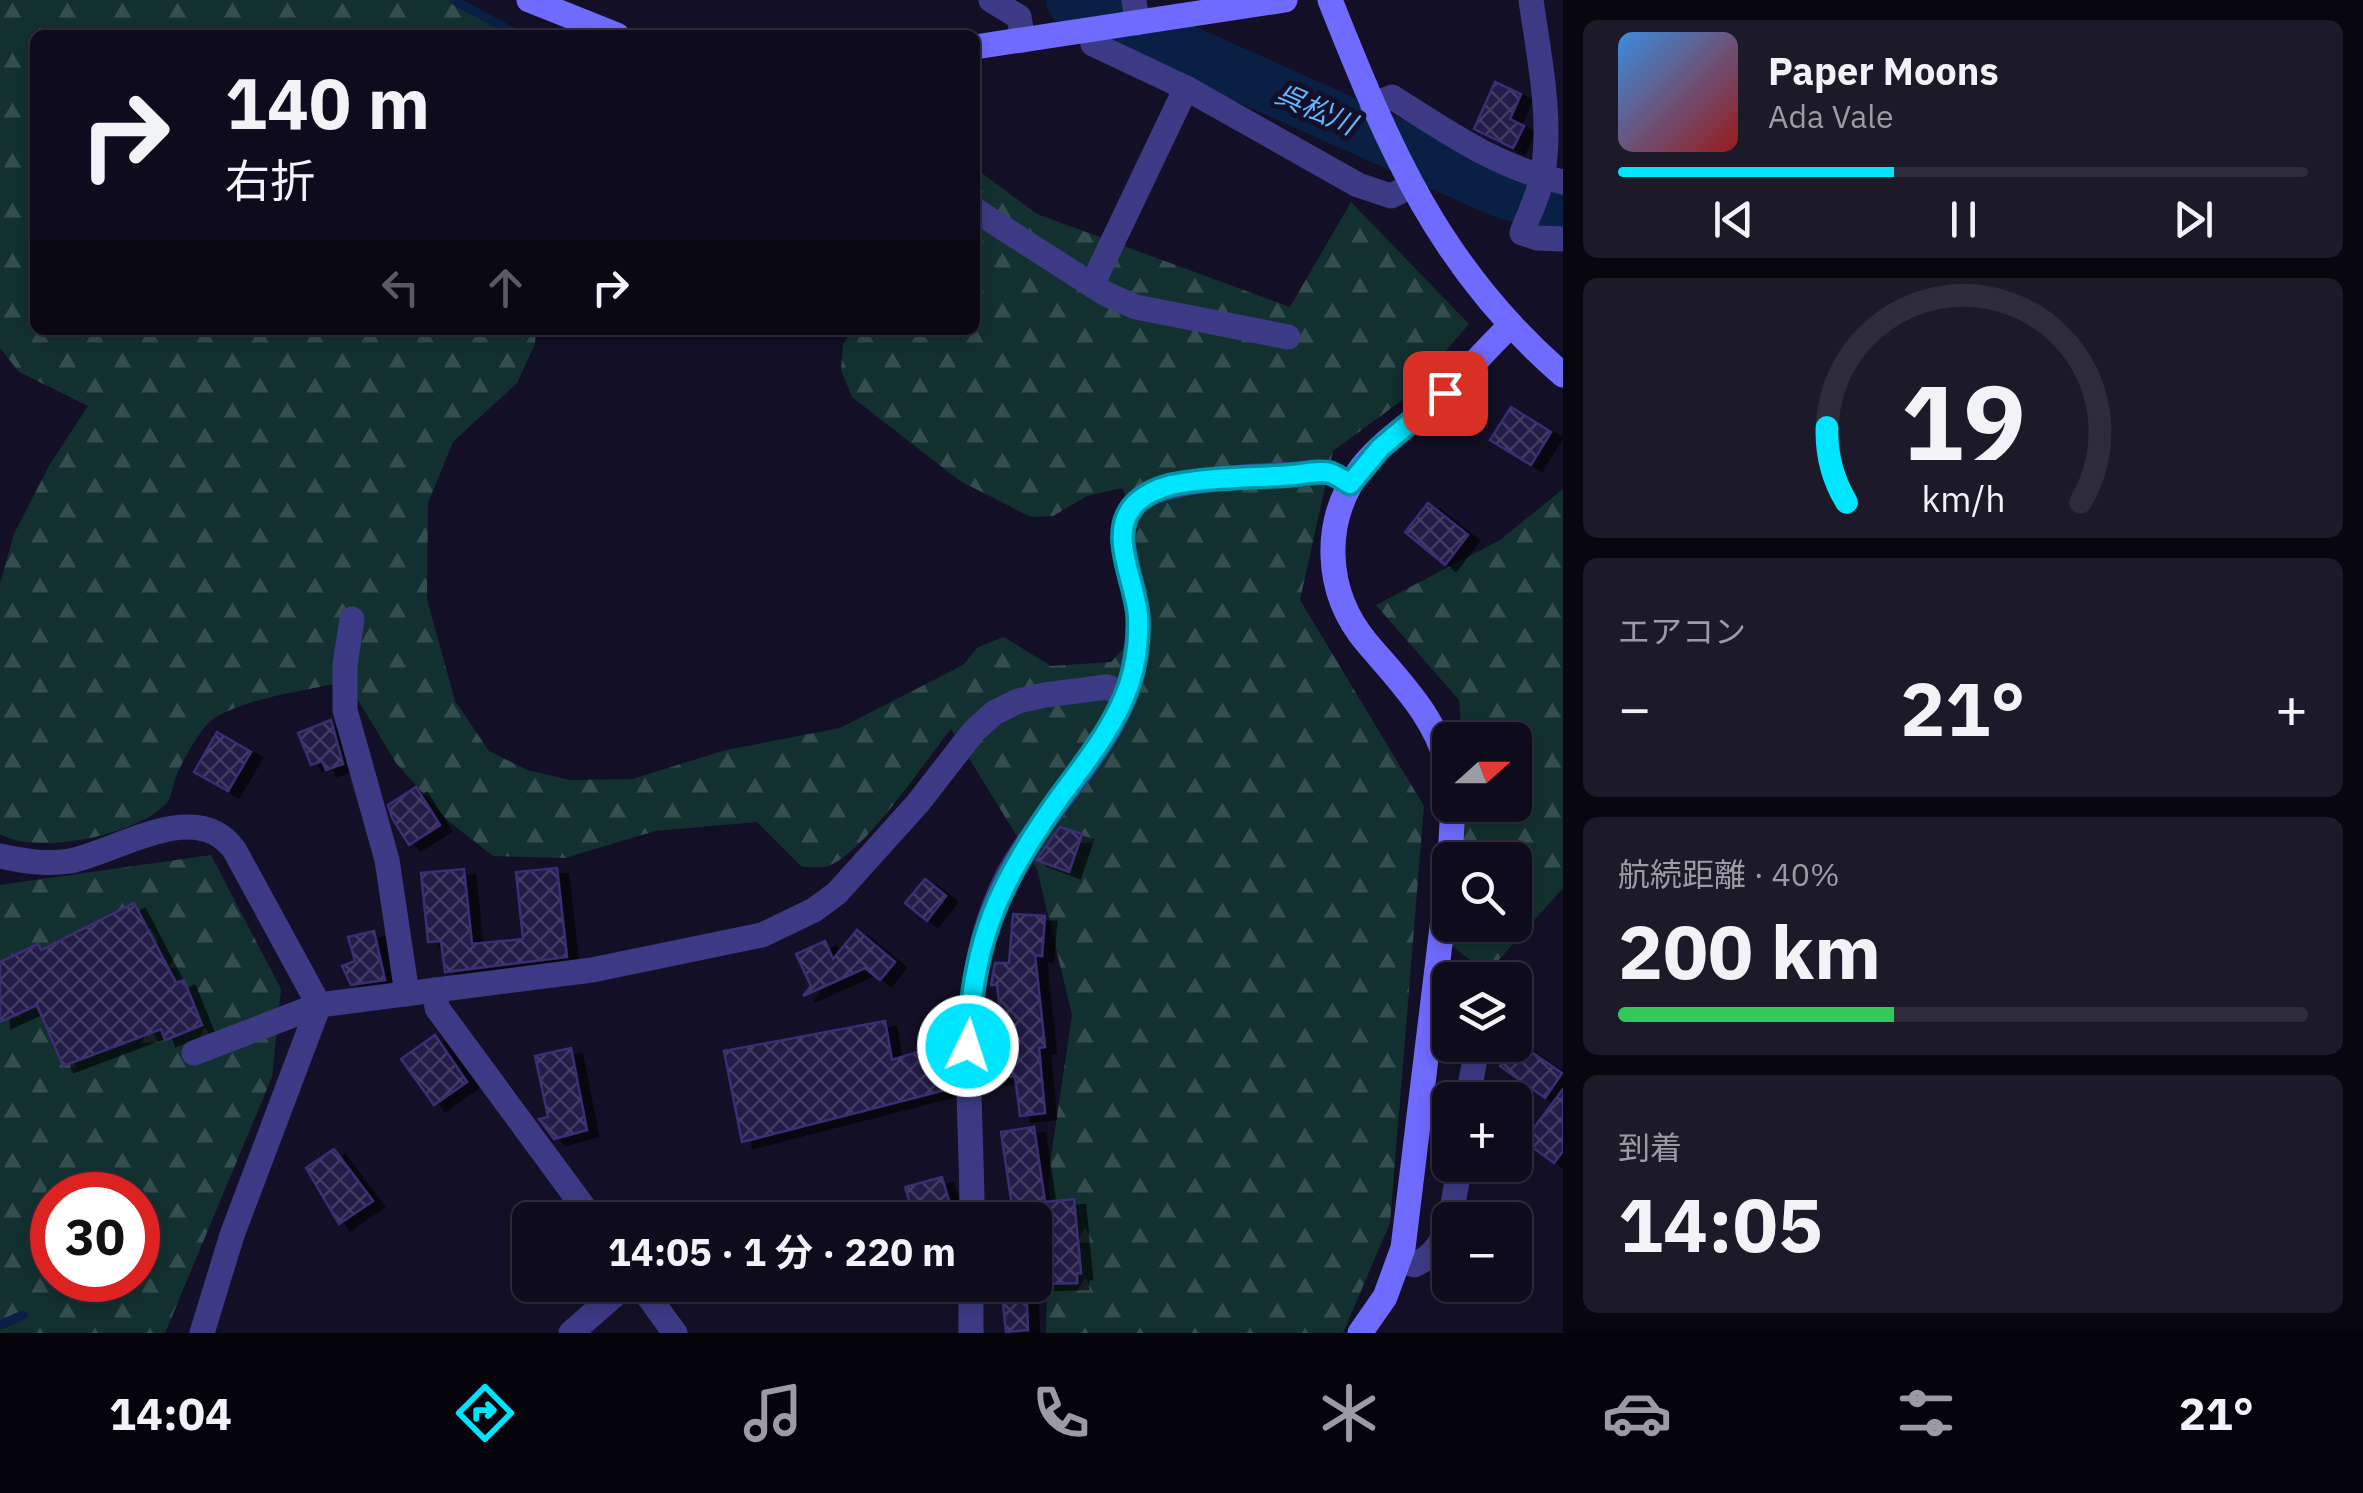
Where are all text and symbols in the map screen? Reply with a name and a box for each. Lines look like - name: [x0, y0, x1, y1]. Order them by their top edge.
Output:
- text: Paper Moons: [1768, 46, 1999, 95]
- text: 140 m: [225, 57, 430, 148]
- icon: right: [60, 70, 190, 200]
- water label: 呉松川: [1270, 75, 1365, 144]
- text: Ada Vale: [1768, 95, 1894, 137]
- text: 右折: [225, 151, 315, 209]
- icon: previous: [1706, 192, 1761, 247]
- icon: pause: [1936, 192, 1991, 247]
- icon: next: [2166, 192, 2221, 247]
- icon: left: [373, 260, 428, 315]
- icon: ahead: [478, 260, 533, 315]
- icon: right: [583, 260, 638, 315]
- pin: [1403, 351, 1488, 436]
- text: 19: [1901, 353, 2025, 489]
- icon: arrive: [1418, 366, 1473, 421]
- text: km/h: [1921, 475, 2005, 522]
- text: エアコン: [1618, 610, 1746, 652]
- text: 21°: [1900, 659, 2026, 757]
- text: −: [1618, 672, 1651, 743]
- text: +: [2275, 672, 2308, 743]
- north arrow: [1432, 722, 1532, 822]
- map controls: [1432, 722, 1532, 1302]
- button: search: [1432, 842, 1532, 942]
- text: 航続距離 · 40%: [1618, 853, 1840, 895]
- text: 200 km: [1618, 902, 1881, 1000]
- button: layers: [1432, 962, 1532, 1062]
- position arrow: [916, 994, 1020, 1098]
- button: +: [1432, 1082, 1532, 1182]
- text: 到着: [1618, 1126, 1682, 1168]
- speed limit sign: 30: [30, 1172, 160, 1302]
- text: 14:05: [1618, 1175, 1823, 1273]
- button: −: [1432, 1202, 1532, 1302]
- text: 14:05 · 1 分 · 220 m: [608, 1227, 956, 1276]
- icon: directions: [450, 1378, 520, 1448]
- icon: music: [738, 1378, 808, 1448]
- icon: phone: [1026, 1378, 1096, 1448]
- icon: climate: [1314, 1378, 1384, 1448]
- icon: car: [1602, 1378, 1672, 1448]
- icon: filters: [1891, 1378, 1961, 1448]
- text: 14:04: [109, 1384, 232, 1442]
- text: 21°: [2179, 1384, 2254, 1442]

